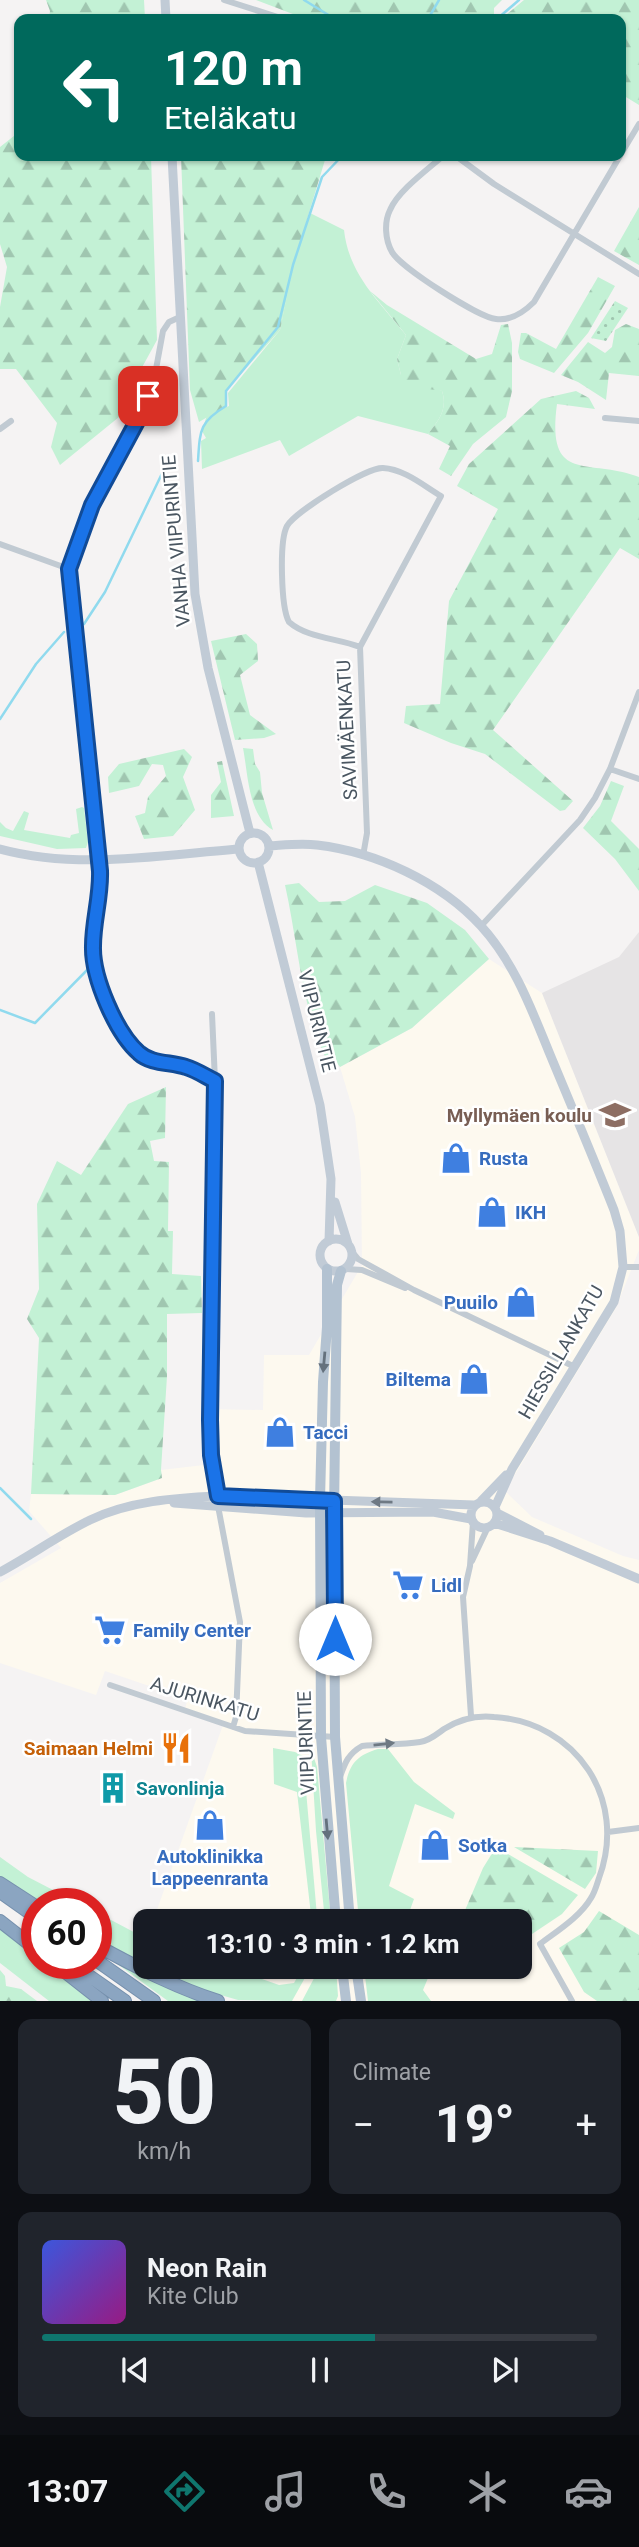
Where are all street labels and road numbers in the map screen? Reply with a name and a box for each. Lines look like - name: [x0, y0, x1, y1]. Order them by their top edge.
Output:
- street label: VANHA VIIPURINTIE: [157, 454, 195, 628]
- street label: SAVIMÄENKATU: [332, 659, 362, 801]
- street label: VIIPURINTIE: [293, 968, 341, 1075]
- street label: HIESSILLANKATU: [513, 1281, 609, 1423]
- street label: AJURINKATU: [148, 1672, 262, 1726]
- street label: VIIPURINTIE: [293, 1690, 319, 1795]

